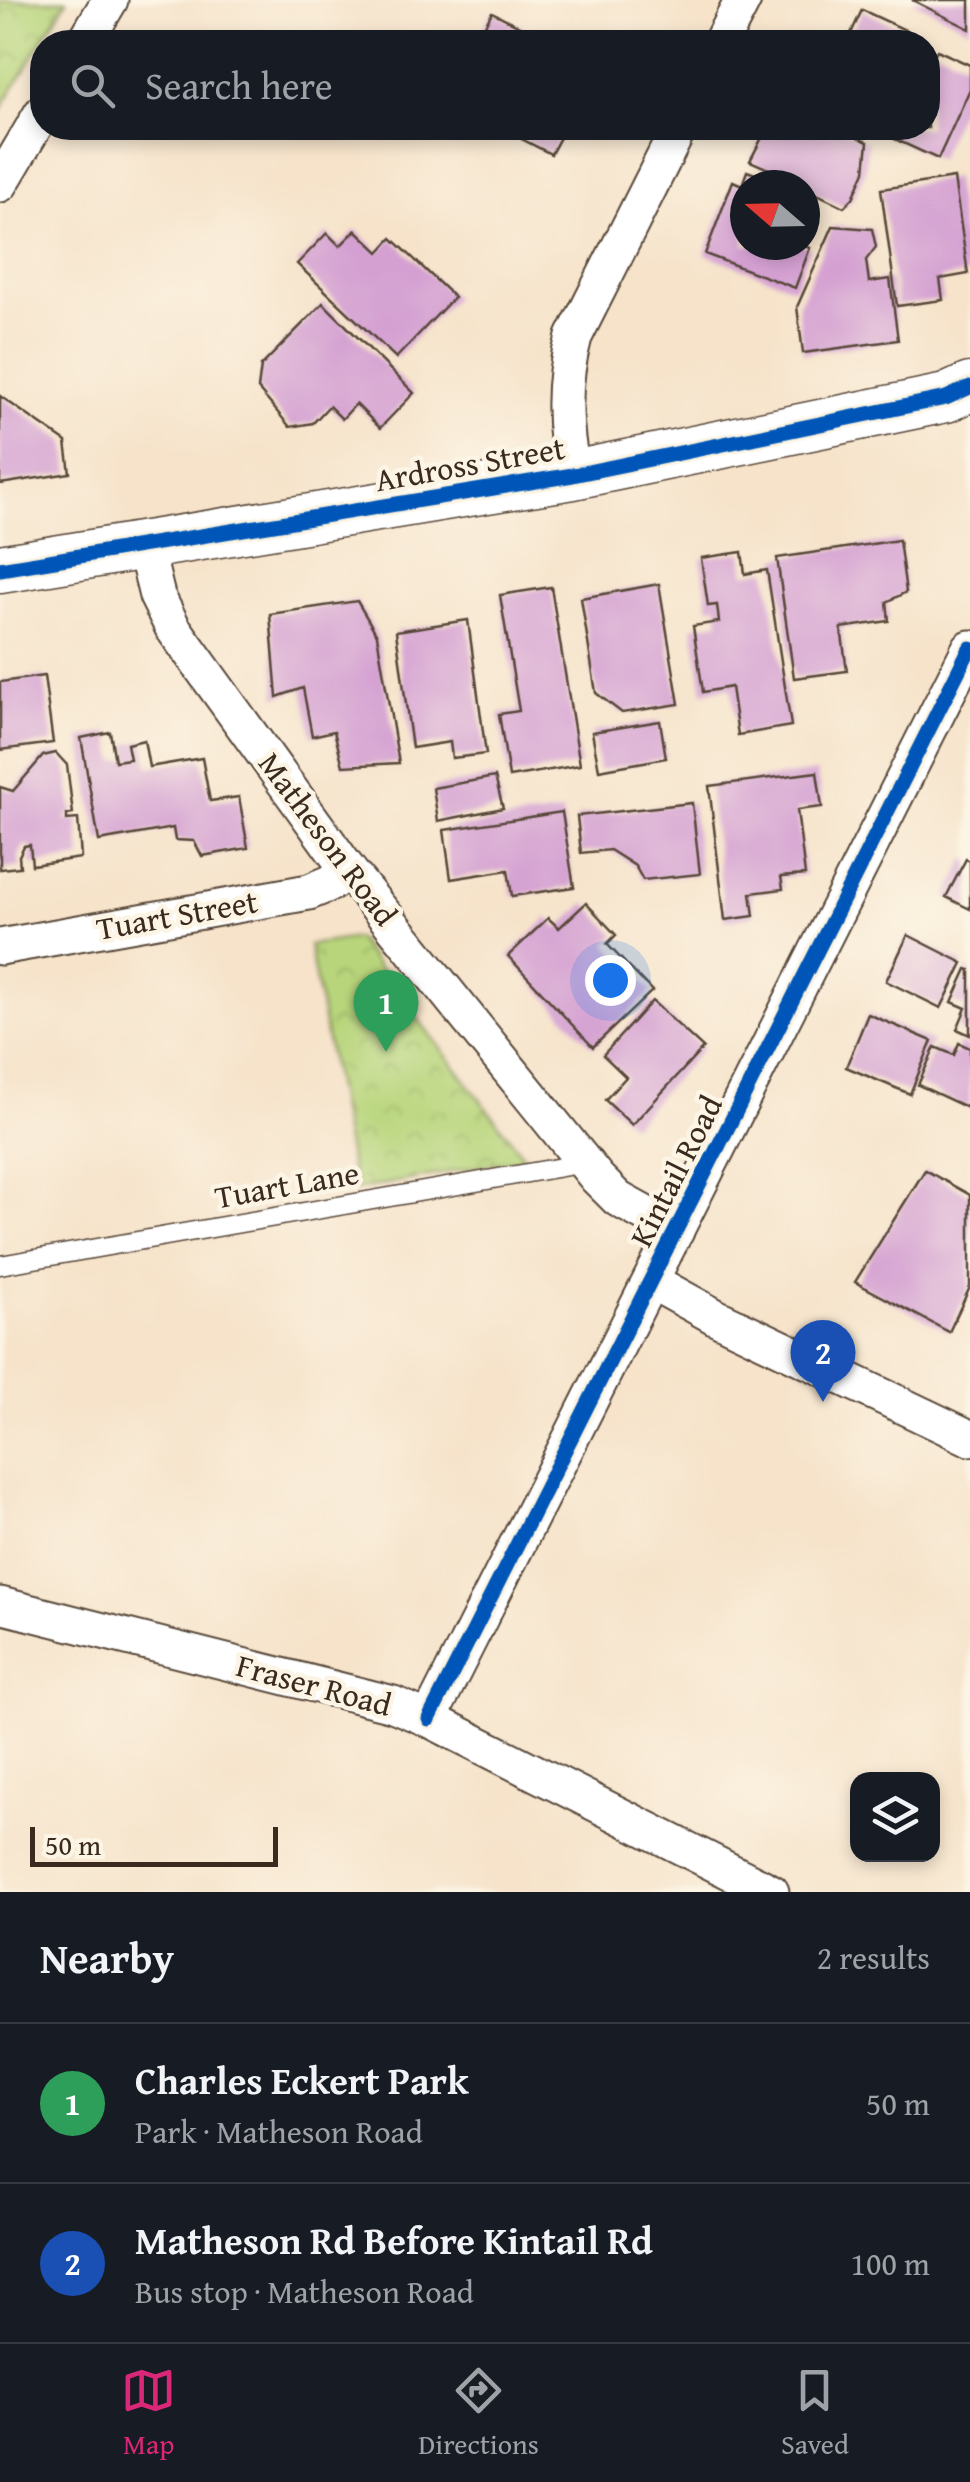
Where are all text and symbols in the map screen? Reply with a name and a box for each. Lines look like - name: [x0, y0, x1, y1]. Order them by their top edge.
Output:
- search box: [30, 30, 940, 140]
- text: Search here: [145, 57, 333, 113]
- icon: search: [65, 58, 120, 113]
- north arrow: [730, 170, 820, 260]
- street label: Ardross Street: [371, 424, 568, 503]
- street label: Matheson Road: [247, 742, 409, 935]
- street label: Tuart Street: [93, 877, 261, 952]
- your location: [585, 955, 636, 1006]
- pin: 1: [354, 970, 418, 1052]
- street label: Kintail Road: [617, 1087, 734, 1255]
- street label: Tuart Lane: [211, 1149, 363, 1220]
- pin: 2: [790, 1320, 856, 1402]
- street label: Fraser Road: [231, 1641, 397, 1728]
- map controls: [850, 1772, 940, 1862]
- button: layers: [850, 1772, 940, 1862]
- scale bar: [30, 1822, 278, 1866]
- text: 50 m: [45, 1824, 101, 1865]
- text: Nearby: [40, 1927, 174, 1988]
- text: 2 results: [817, 1934, 930, 1981]
- text: Charles Eckert Park: [135, 2052, 469, 2108]
- text: 1: [64, 2080, 81, 2127]
- text: 50 m: [866, 2080, 930, 2127]
- text: Park · Matheson Road: [135, 2108, 423, 2155]
- text: Matheson Rd Before Kintail Rd: [135, 2212, 653, 2268]
- text: 2: [64, 2240, 81, 2287]
- text: 100 m: [851, 2240, 930, 2287]
- text: Bus stop · Matheson Road: [135, 2268, 474, 2315]
- tab: Map: [121, 2363, 176, 2464]
- tab: Directions: [418, 2363, 539, 2464]
- tab: Saved: [781, 2363, 849, 2464]

